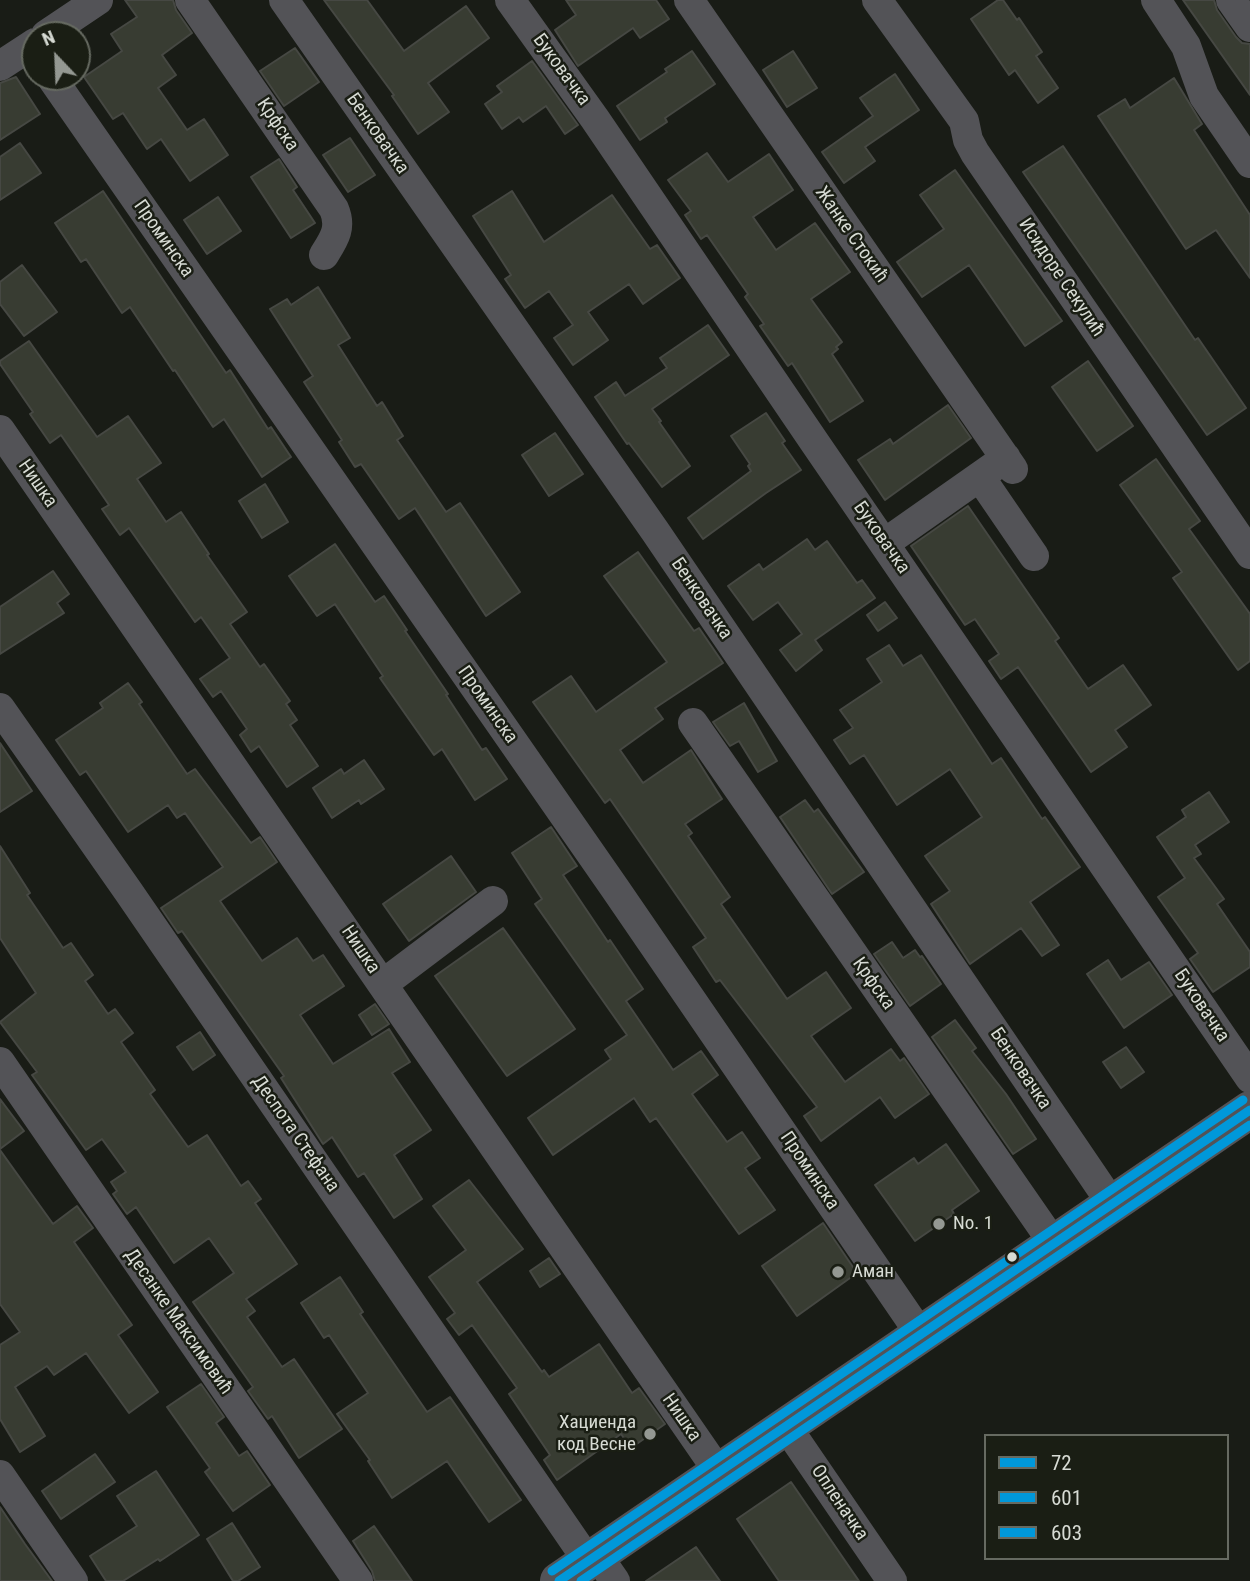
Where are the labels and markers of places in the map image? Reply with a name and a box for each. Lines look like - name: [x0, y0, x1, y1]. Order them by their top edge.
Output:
- place label: No. 1: [953, 1213, 993, 1235]
- marker: No. 1: [931, 1216, 947, 1232]
- unlabelled marker: [1005, 1250, 1019, 1264]
- place label: Аман: [852, 1261, 894, 1283]
- marker: Аман: [830, 1264, 846, 1280]
- place label: Хациенда код Весне: [557, 1412, 636, 1456]
- marker: Хациенда код Весне: [642, 1426, 658, 1442]

